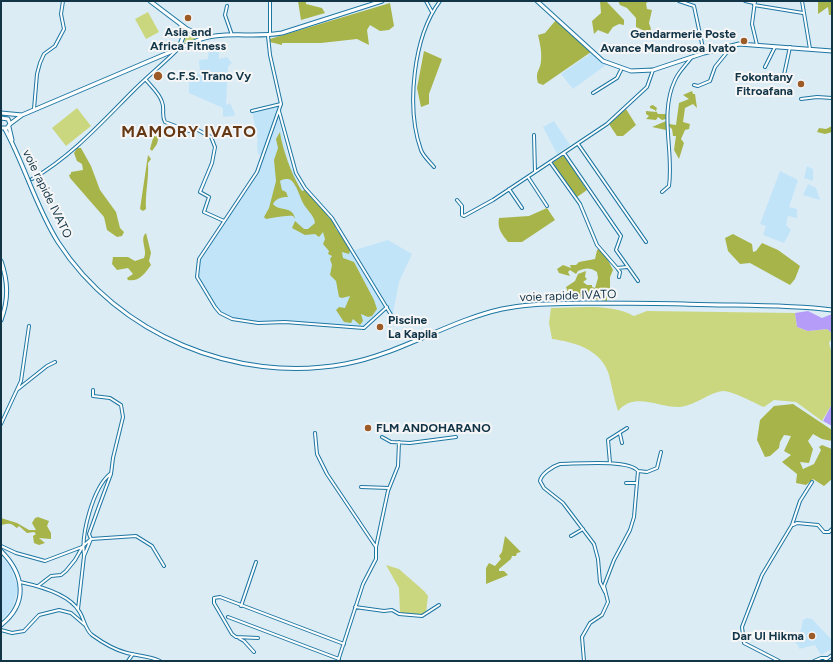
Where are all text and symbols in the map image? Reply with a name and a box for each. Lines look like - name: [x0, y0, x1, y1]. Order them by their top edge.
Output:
- marker: Asia and Africa Fitness: [183, 13, 193, 23]
- place label: Asia and Africa Fitness: [150, 25, 226, 53]
- place label: Gendarmerie Poste Avance Mandrosoa Ivato: [600, 27, 736, 55]
- marker: Gendarmerie Poste Avance Mandrosoa Ivato: [739, 36, 749, 46]
- place label: C.F.S. Trano Vy: [167, 69, 251, 83]
- marker: C.F.S. Trano Vy: [152, 70, 164, 82]
- place label: Fokontany Fitroafana: [735, 70, 793, 98]
- marker: Fokontany Fitroafana: [796, 79, 806, 89]
- district label: MAMORY IVATO: [121, 122, 257, 142]
- street label: voie rapide IVATO: [19, 147, 75, 241]
- street label: voie rapide IVATO: [519, 287, 617, 305]
- place label: Piscine La Kapila: [388, 313, 437, 341]
- marker: Piscine La Kapila: [375, 322, 385, 332]
- place label: FLM ANDOHARANO: [376, 421, 491, 435]
- marker: FLM ANDOHARANO: [363, 423, 373, 433]
- place label: Dar Ul Hikma: [732, 629, 804, 643]
- marker: Dar Ul Hikma: [807, 631, 817, 641]

